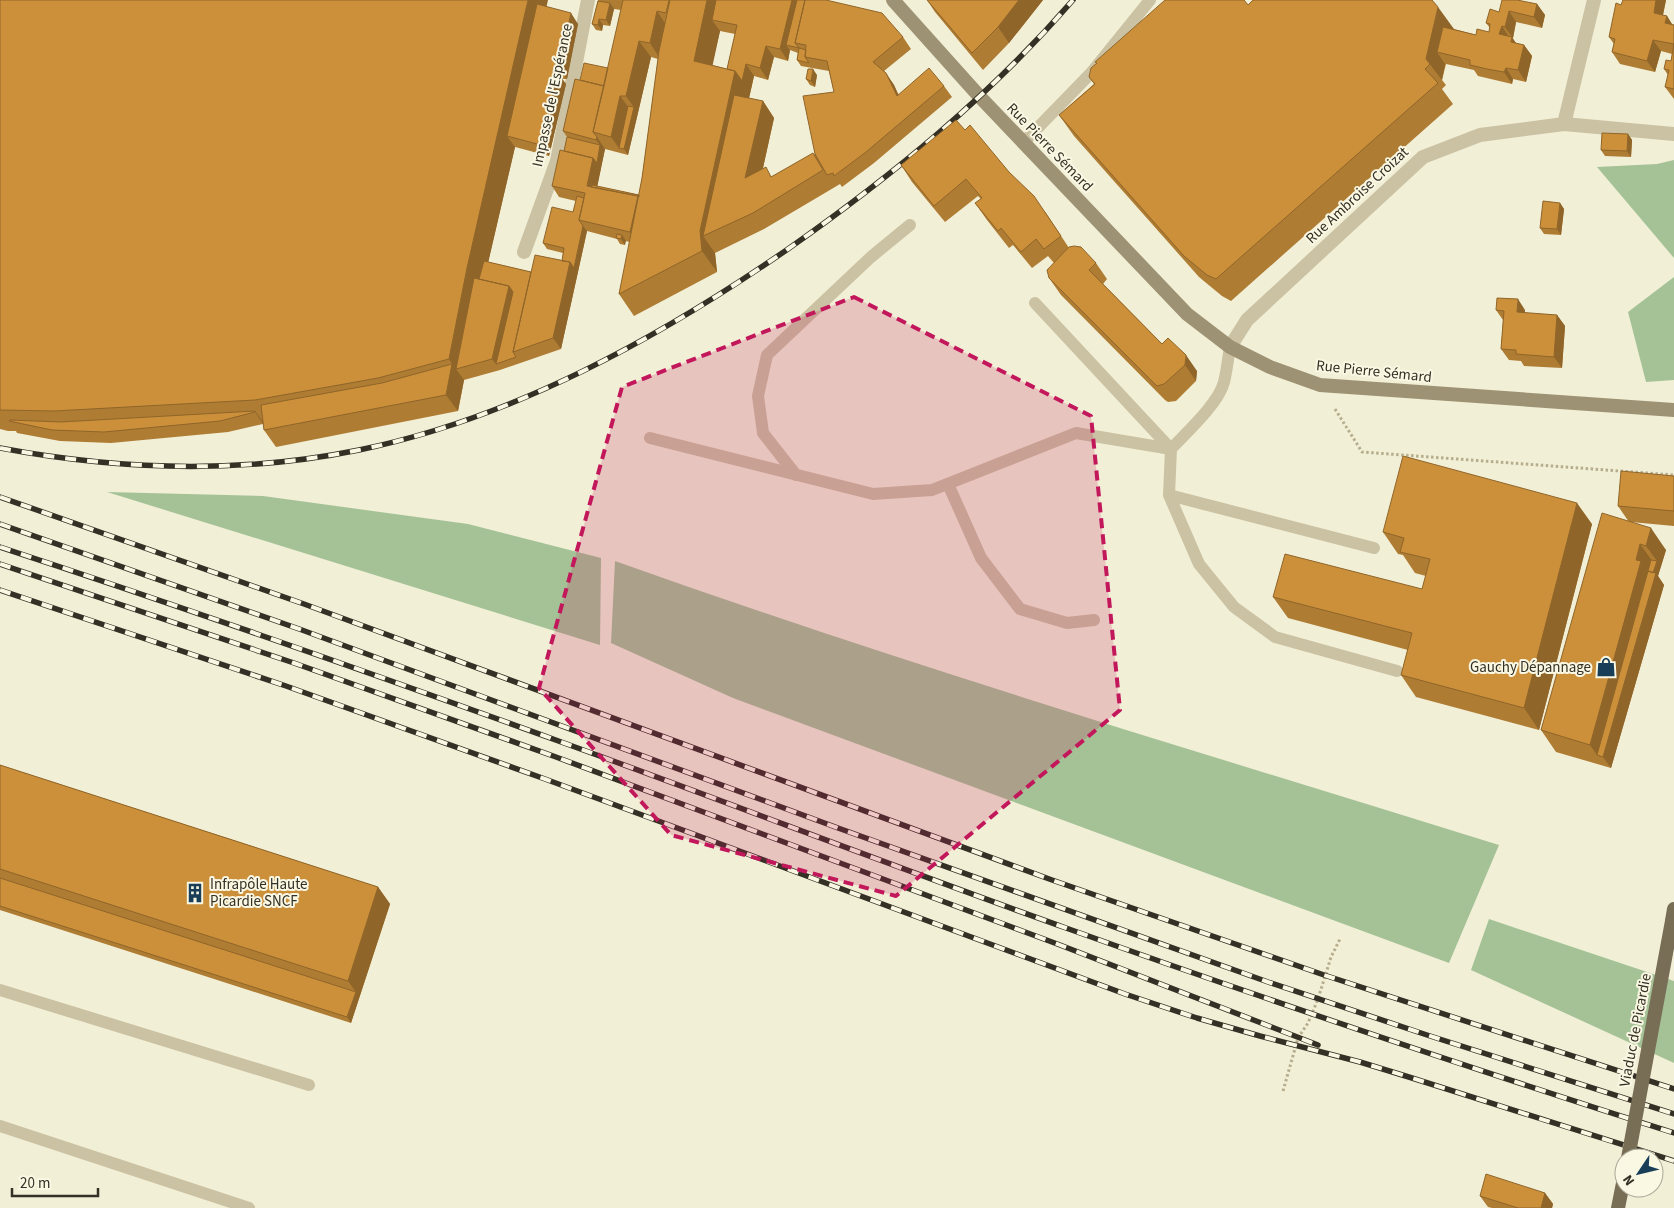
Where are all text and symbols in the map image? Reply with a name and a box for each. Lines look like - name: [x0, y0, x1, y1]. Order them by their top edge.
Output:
- street label: Impasse de l'Espérance: [527, 22, 578, 169]
- street label: Rue Pierre Sémard: [1002, 98, 1098, 196]
- street label: Rue Ambroise Croizat: [1301, 142, 1413, 249]
- street label: Rue Pierre Sémard: [1315, 355, 1433, 388]
- shop icon: Gauchy Dépannage: [1595, 656, 1617, 678]
- place label: Gauchy Dépannage: [1470, 657, 1591, 678]
- place label: Infrapôle Haute Picardie SNCF: [210, 874, 307, 912]
- building icon: Infrapôle Haute Picardie SNCF: [184, 882, 206, 904]
- street label: Viaduc de Picardie: [1614, 972, 1657, 1089]
- north arrow: [1614, 1148, 1664, 1198]
- scale bar: [12, 1166, 99, 1198]
- text: N: [1618, 1170, 1640, 1189]
- text: 20 m: [20, 1173, 50, 1194]

